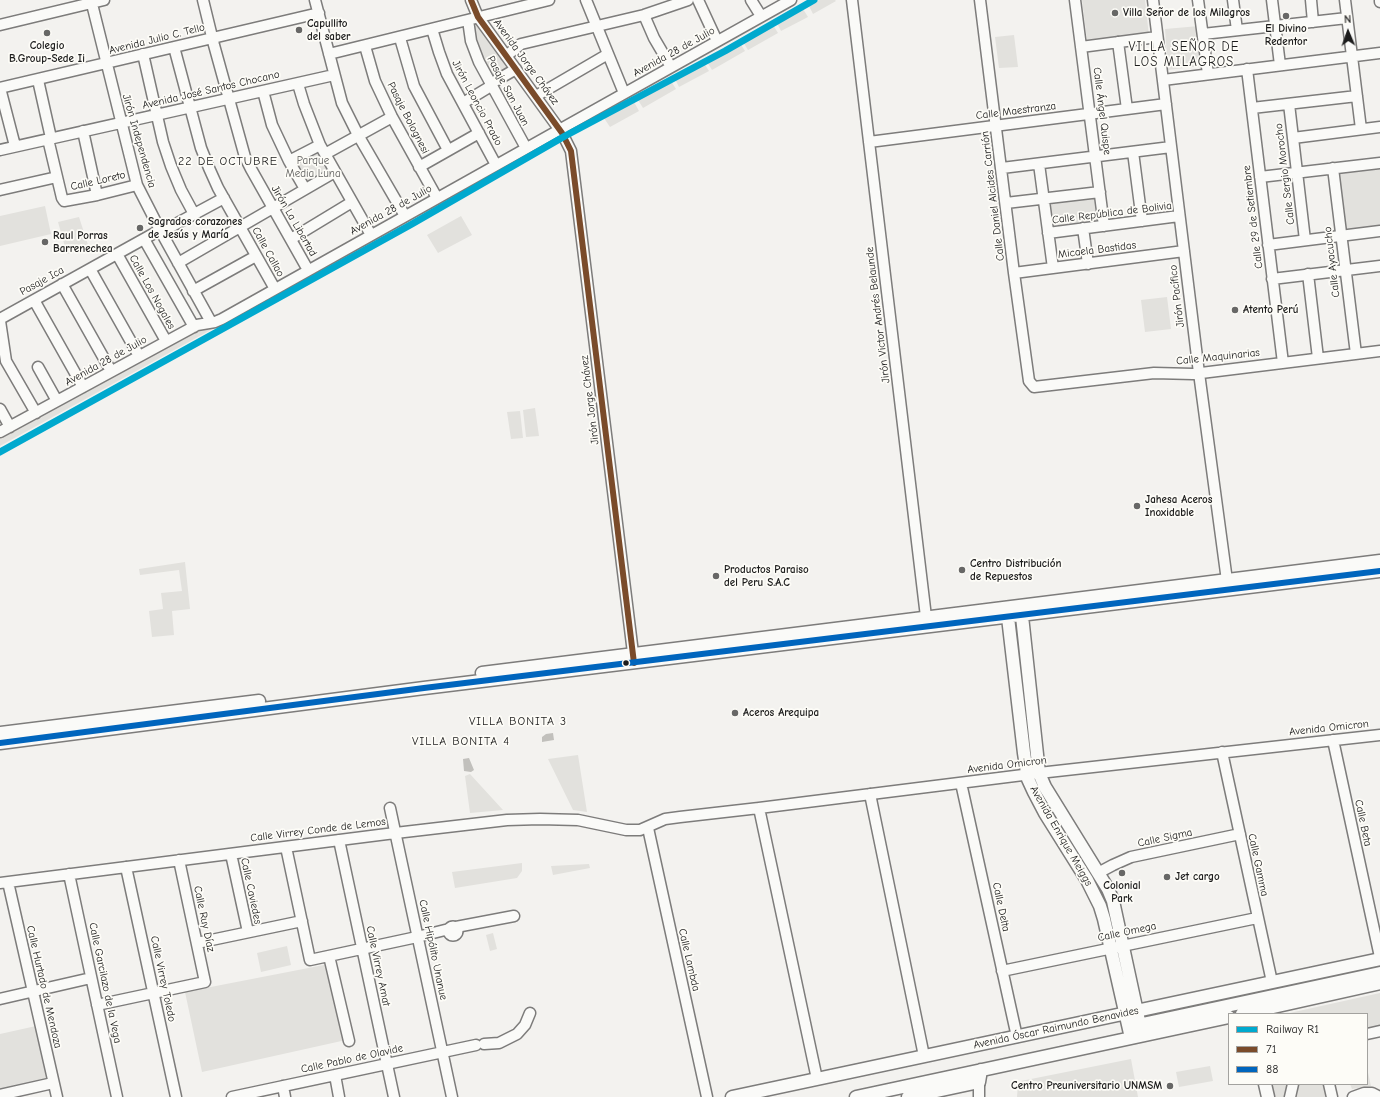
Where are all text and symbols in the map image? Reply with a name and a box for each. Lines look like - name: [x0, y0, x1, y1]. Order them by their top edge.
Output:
- place label: Villa Señor de los Milagros: [1123, 6, 1250, 20]
- marker: Villa Señor de los Milagros: [1110, 8, 1120, 18]
- marker: El Divino Redentor: [1281, 11, 1291, 21]
- north arrow: [1328, 12, 1368, 52]
- text: N: [1344, 13, 1351, 26]
- street label: Avenida Jorge Chávez: [490, 16, 562, 108]
- place label: Capullito del saber: [307, 17, 351, 43]
- street label: Avenida Julio C. Tello: [108, 21, 206, 57]
- place label: El Divino Redentor: [1265, 22, 1307, 48]
- street label: Avenida 28 de Julio: [631, 24, 717, 80]
- marker: Capullito del saber: [294, 25, 304, 35]
- marker: Colegio B.Group-Sede Ii: [42, 28, 52, 38]
- place label: Colegio B.Group-Sede Ii: [9, 39, 85, 65]
- district label: VILLA SEÑOR DE LOS MILAGROS: [1129, 39, 1239, 70]
- street label: Pasaje San Juan: [484, 54, 532, 128]
- street label: Jirón Leoncio Prado: [449, 58, 505, 148]
- street label: Calle Ángel Quispe: [1090, 66, 1114, 156]
- street label: Avenida José Santos Chocano: [141, 68, 281, 112]
- street label: Pasaje Bolognesi: [384, 80, 432, 156]
- street label: Jirón Independencia: [119, 92, 159, 190]
- street label: Calle Maestranza: [975, 100, 1057, 122]
- street label: Calle Sergio Morocho: [1272, 123, 1298, 225]
- street label: Calle Daniel Alcides Carrión: [978, 130, 1008, 262]
- park label: Parque Media Luna: [285, 154, 341, 180]
- district label: 22 DE OCTUBRE: [178, 155, 278, 169]
- street label: Calle 29 de Setiembre: [1240, 165, 1266, 269]
- street label: Calle Loreto: [69, 168, 127, 194]
- street label: Avenida 28 de Julio: [348, 182, 434, 238]
- street label: Jirón La Libertad: [268, 183, 320, 259]
- street label: Calle República de Bolivia: [1051, 199, 1173, 227]
- place label: Sagrados corazones de Jesús y María: [148, 215, 242, 241]
- marker: Sagrados corazones de Jesús y María: [135, 223, 145, 233]
- street label: Calle Callao: [249, 225, 287, 279]
- street label: Calle Ayacucho: [1321, 226, 1343, 298]
- place label: Raul Porras Barrenechea: [53, 229, 113, 255]
- marker: Raul Porras Barrenechea: [40, 237, 50, 247]
- street label: Micaela Bastidas: [1057, 239, 1137, 261]
- street label: Jirón Victor Andrés Belaunde: [863, 246, 893, 384]
- street label: Calle Los Nogales: [126, 253, 178, 331]
- street label: Pasaje Ica: [18, 263, 66, 299]
- street label: Jirón Pacífico: [1167, 264, 1187, 328]
- place label: Atento Perú: [1243, 303, 1298, 317]
- marker: Atento Perú: [1230, 305, 1240, 315]
- street label: Avenida 28 de Julio: [63, 333, 149, 389]
- street label: Calle Maquinarias: [1176, 346, 1260, 368]
- street label: Jirón Jorge Chávez: [578, 355, 602, 445]
- place label: Jahesa Aceros Inoxidable: [1145, 493, 1212, 519]
- marker: Jahesa Aceros Inoxidable: [1132, 501, 1142, 511]
- place label: Centro Distribución de Repuestos: [970, 557, 1061, 583]
- place label: Productos Paraiso del Peru S.A.C: [724, 563, 809, 589]
- marker: Centro Distribución de Repuestos: [957, 565, 967, 575]
- marker: Productos Paraiso del Peru S.A.C: [711, 571, 721, 581]
- unlabelled marker: [621, 658, 631, 668]
- place label: Aceros Arequipa: [743, 706, 819, 720]
- marker: Aceros Arequipa: [730, 708, 740, 718]
- district label: VILLA BONITA 3: [469, 715, 567, 729]
- street label: Avenida Omicron: [1288, 717, 1370, 739]
- district label: VILLA BONITA 4: [412, 735, 510, 749]
- street label: Avenida Omicron: [966, 754, 1048, 776]
- street label: Avenida Enrique Meiggs: [1027, 784, 1095, 888]
- street label: Calle Beta: [1352, 799, 1374, 847]
- street label: Calle Virrey Conde de Lemos: [250, 815, 386, 845]
- street label: Calle Sigma: [1136, 826, 1194, 850]
- street label: Calle Gamma: [1245, 832, 1271, 898]
- street label: Calle Caviedes: [238, 857, 264, 925]
- marker: Colonial Park: [1117, 868, 1127, 878]
- place label: Jet cargo: [1175, 870, 1220, 884]
- marker: Jet cargo: [1162, 872, 1172, 882]
- place label: Colonial Park: [1103, 879, 1141, 905]
- street label: Calle Delta: [989, 881, 1013, 933]
- street label: Calle Ruy Díaz: [191, 885, 217, 953]
- street label: Calle Hipólito Unanue: [416, 899, 450, 1001]
- street label: Calle Omega: [1096, 919, 1158, 945]
- street label: Calle Garcilazo de la Vega: [86, 921, 124, 1045]
- street label: Calle Hurtado de Mendoza: [23, 924, 65, 1050]
- street label: Calle Virrey Amat: [363, 925, 393, 1007]
- street label: Calle Lambda: [675, 927, 703, 993]
- street label: Calle Virrey Toledo: [147, 935, 179, 1023]
- street label: Avenida Óscar Raimundo Benavides: [972, 1004, 1140, 1052]
- legend: [1228, 1013, 1368, 1085]
- text: Railway R1: [1266, 1022, 1319, 1036]
- street label: Calle Pablo de Olavide: [300, 1042, 404, 1076]
- text: 71: [1266, 1042, 1276, 1056]
- text: 88: [1266, 1062, 1278, 1076]
- place label: Centro Preuniversitario UNMSM: [1011, 1079, 1162, 1093]
- marker: Centro Preuniversitario UNMSM: [1165, 1081, 1175, 1091]

